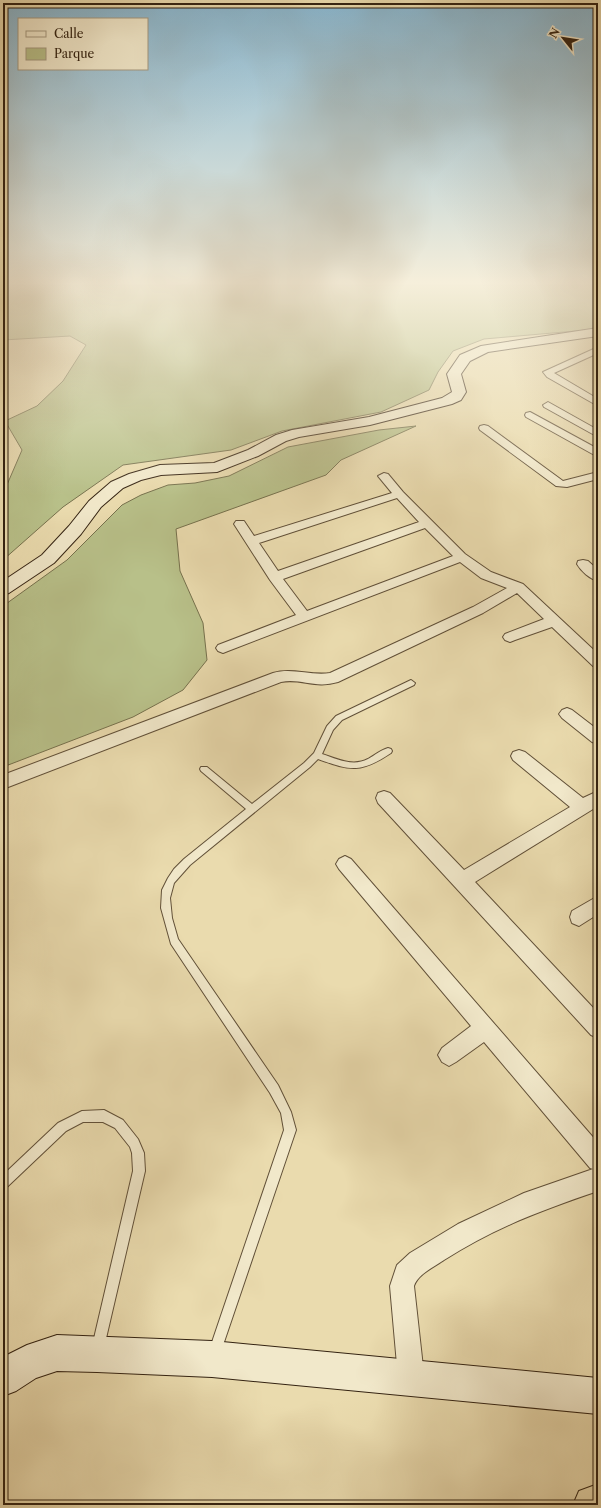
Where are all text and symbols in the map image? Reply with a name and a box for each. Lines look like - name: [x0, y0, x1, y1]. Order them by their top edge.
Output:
- legend: [18, 18, 148, 70]
- north arrow: [543, 18, 583, 58]
- text: N: [546, 25, 563, 41]
- text: Calle: [54, 26, 84, 41]
- text: Parque: [54, 46, 95, 61]

